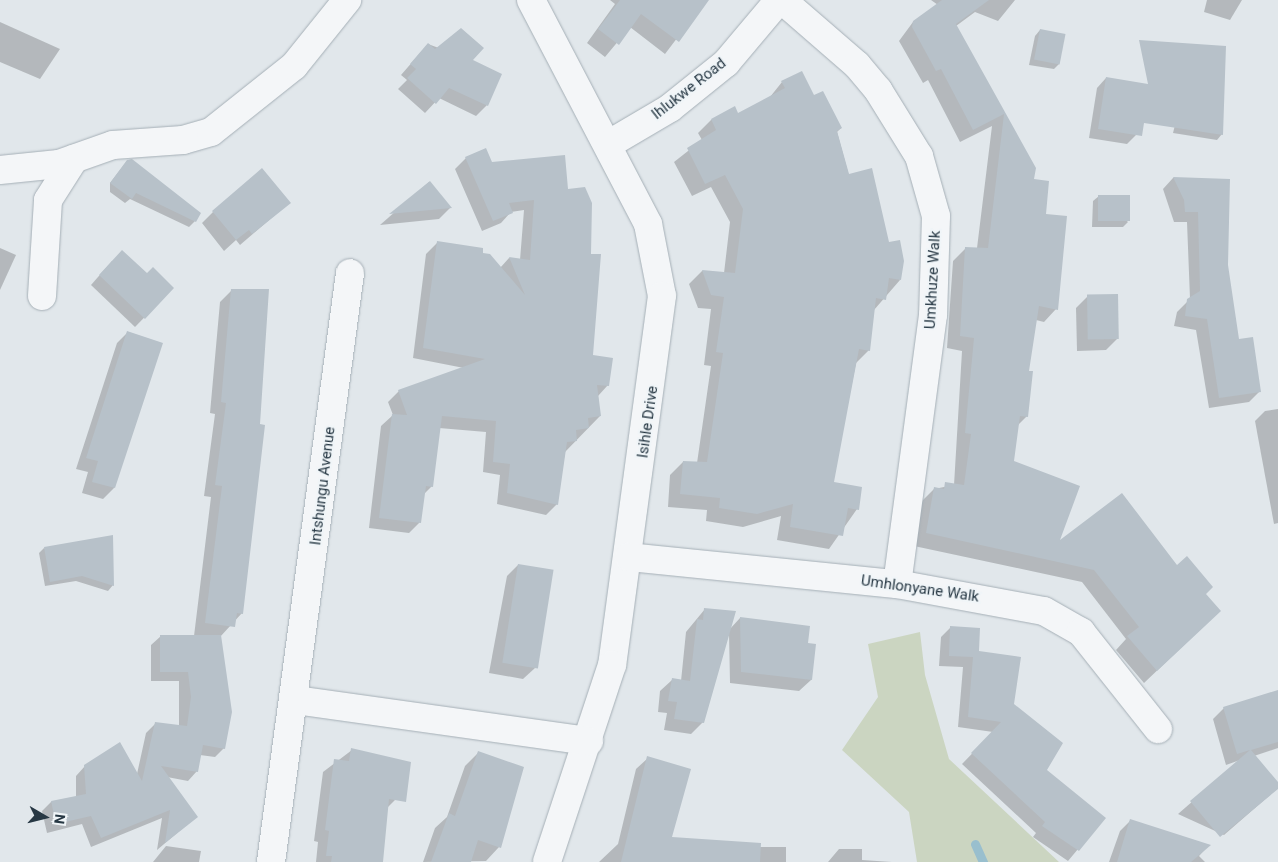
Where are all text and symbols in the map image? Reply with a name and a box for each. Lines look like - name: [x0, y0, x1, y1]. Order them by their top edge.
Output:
- street label: Ihlukwe Road: [648, 54, 730, 124]
- street label: Umkhuze Walk: [921, 230, 945, 330]
- street label: Isihle Drive: [634, 385, 662, 459]
- street label: Intshungu Avenue: [307, 426, 339, 546]
- street label: Umhlonyane Walk: [860, 572, 980, 606]
- north arrow: [20, 792, 70, 842]
- text: N: [51, 813, 68, 825]

